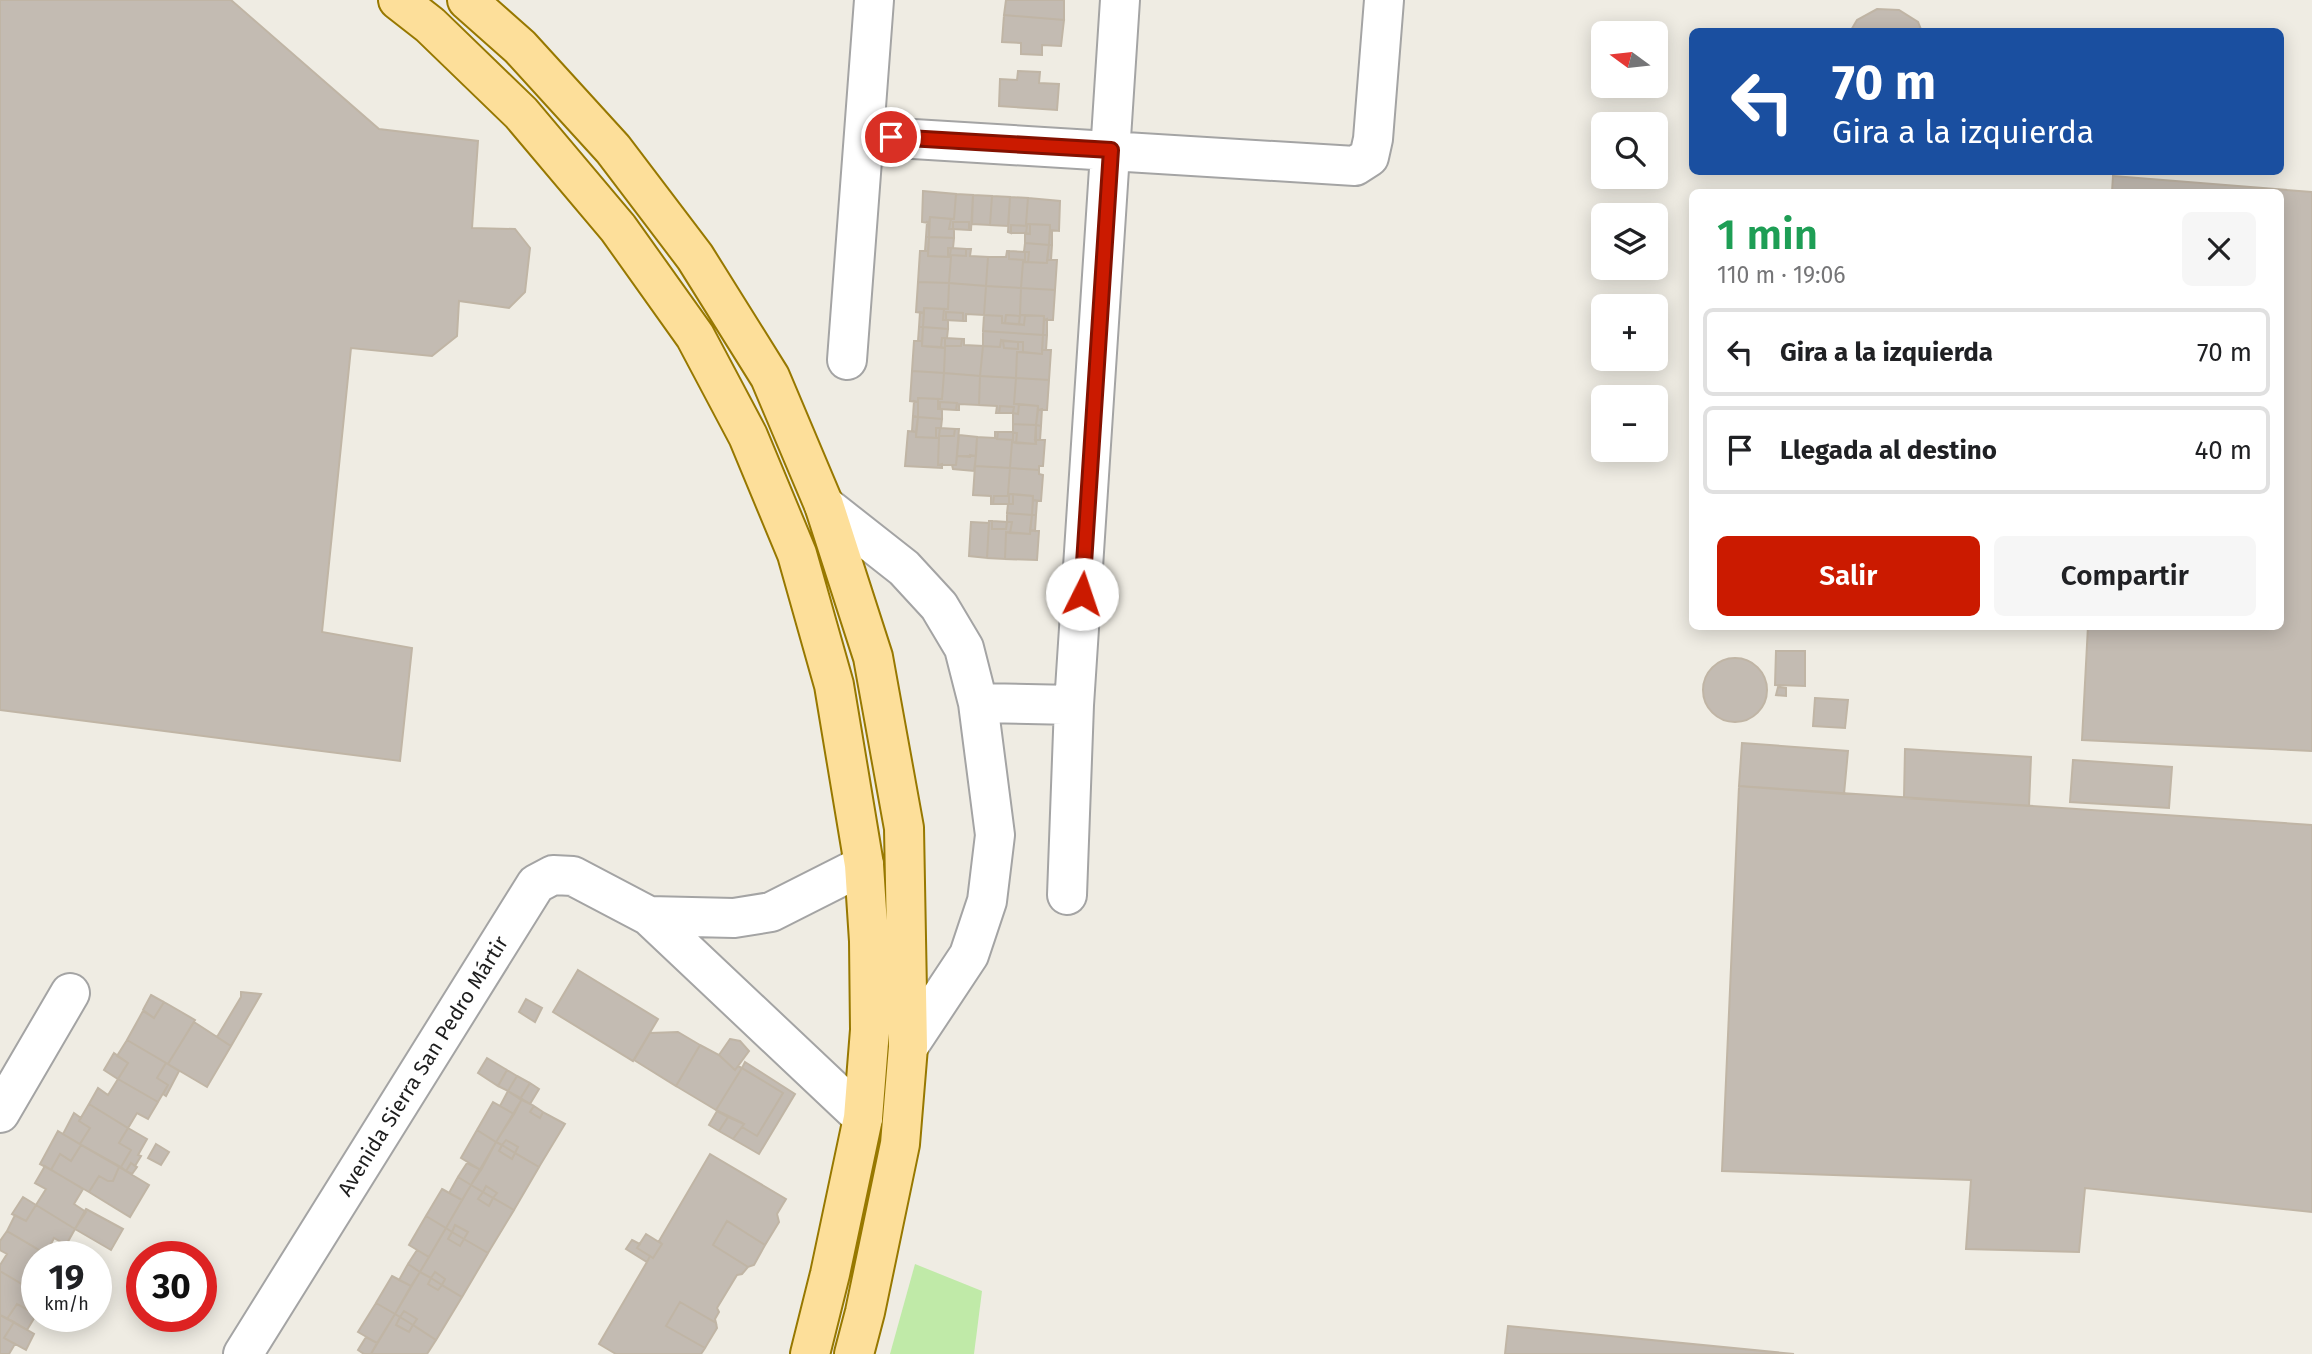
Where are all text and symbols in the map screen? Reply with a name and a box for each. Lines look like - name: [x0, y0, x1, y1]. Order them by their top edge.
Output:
- north arrow: [1591, 21, 1668, 98]
- map controls: [1591, 21, 1668, 462]
- text: 70 m: [1832, 53, 1936, 112]
- icon: left: [1717, 56, 1808, 147]
- pin: [861, 107, 921, 167]
- button: search: [1591, 112, 1668, 189]
- text: Gira a la izquierda: [1832, 113, 2094, 151]
- icon: arrive: [872, 118, 910, 156]
- button: layers: [1591, 203, 1668, 280]
- text: 1 min: [1717, 210, 1818, 260]
- button: close: [2182, 212, 2256, 286]
- text: 110 m · 19:06: [1717, 261, 1846, 289]
- button: +: [1591, 294, 1668, 371]
- icon: left: [1721, 333, 1759, 371]
- text: Gira a la izquierda: [1780, 337, 1993, 368]
- text: 70 m: [2197, 337, 2252, 368]
- button: −: [1591, 385, 1668, 462]
- icon: arrive: [1721, 431, 1759, 469]
- text: Llegada al destino: [1780, 435, 1997, 466]
- text: 40 m: [2194, 435, 2252, 466]
- button: Salir: [1717, 536, 1980, 616]
- button: Compartir: [1994, 536, 2256, 616]
- position arrow: [1045, 557, 1119, 631]
- street label: Avenida Sierra San Pedro Mártir: [332, 931, 514, 1201]
- speed limit sign: 30: [126, 1241, 217, 1332]
- text: 19: [49, 1256, 84, 1298]
- text: km/h: [44, 1293, 89, 1315]

